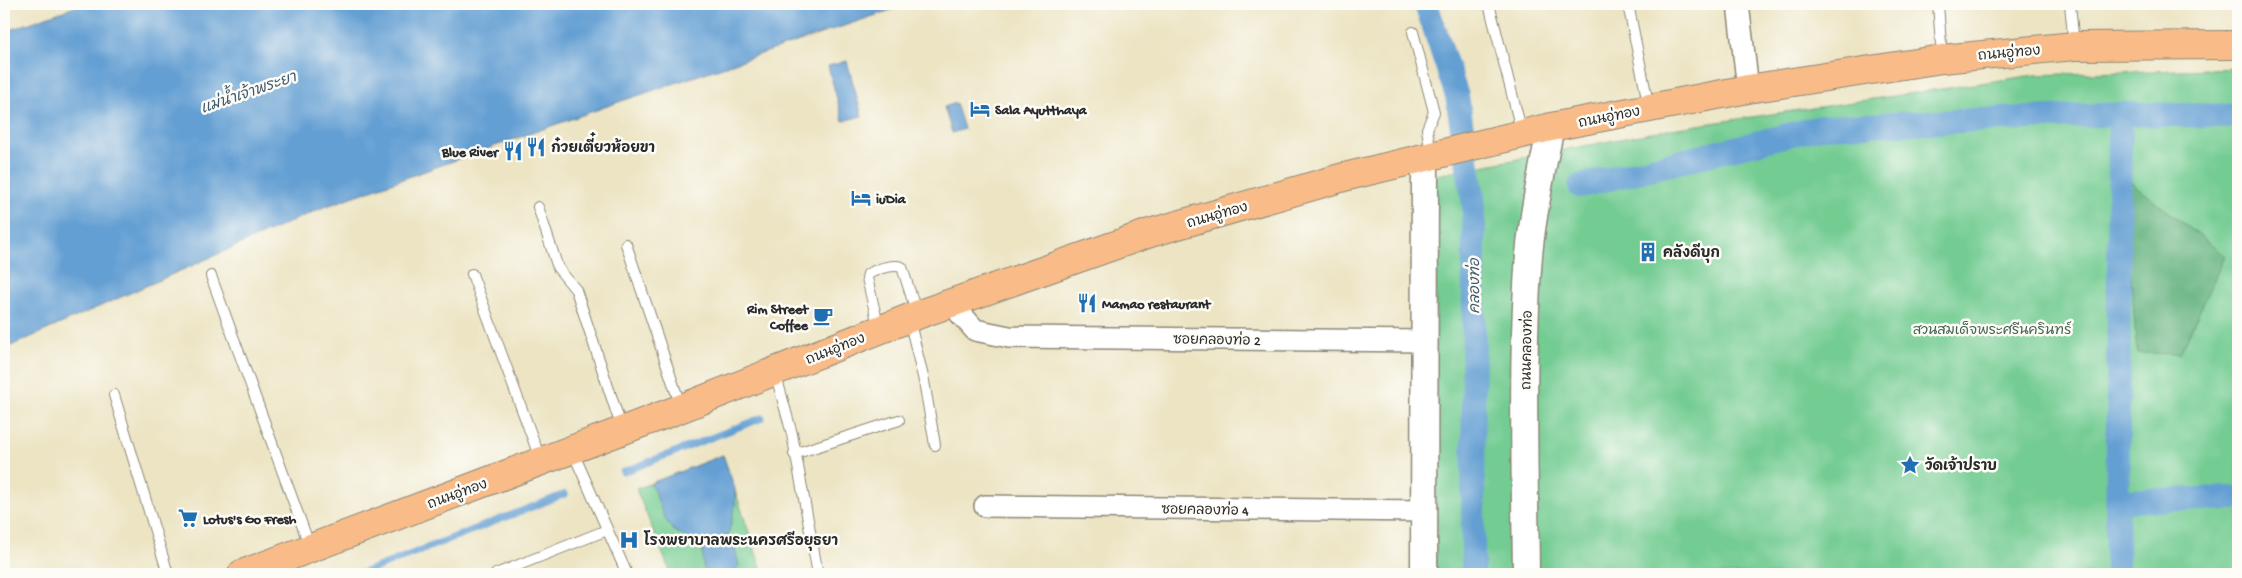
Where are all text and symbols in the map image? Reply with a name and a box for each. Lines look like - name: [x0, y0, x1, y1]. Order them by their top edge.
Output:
- street label: ถนนอู่ทอง: [1977, 41, 2041, 66]
- water label: แม่น้ำเจ้าพระยา: [196, 62, 300, 119]
- hotel icon: Sala Ayutthaya: [969, 98, 991, 120]
- street label: ถนนอู่ทอง: [1577, 102, 1642, 133]
- place label: Sala Ayutthaya: [995, 103, 1088, 120]
- place label: ก๋วยเตี๋ยวห้อยขา: [551, 132, 655, 158]
- restaurant icon: ก๋วยเตี๋ยวห้อยขา: [525, 136, 547, 158]
- restaurant icon: Blue River: [502, 140, 524, 162]
- place label: Blue River: [441, 145, 500, 162]
- hotel icon: iuDia: [850, 187, 872, 209]
- place label: iuDia: [876, 192, 907, 209]
- street label: ถนนอู่ทอง: [1185, 198, 1250, 233]
- building icon: คลังดีบุก: [1637, 241, 1659, 263]
- place label: คลังดีบุก: [1663, 242, 1720, 263]
- water label: คลองท่อ: [1464, 257, 1485, 314]
- restaurant icon: Mamao restaurant: [1076, 292, 1098, 314]
- place label: Mamao restaurant: [1102, 297, 1212, 314]
- place label: Rim Street Coffee: [746, 302, 809, 335]
- cafe icon: Rim Street Coffee: [812, 305, 834, 327]
- street label: ถนนคลองท่อ: [1517, 310, 1538, 390]
- park label: สวนสมเด็จพระศรีนครินทร์: [1913, 320, 2072, 340]
- street label: ถนนอู่ทอง: [803, 329, 868, 370]
- street label: ซอยคลองท่อ 2: [1173, 330, 1261, 351]
- place icon: วัดเจ้าปราบ: [1899, 454, 1921, 476]
- place label: วัดเจ้าปราบ: [1925, 455, 1997, 476]
- street label: ถนนอู่ทอง: [425, 475, 490, 514]
- street label: ซอยคลองท่อ 4: [1161, 500, 1249, 521]
- supermarket icon: Lotus's Go Fresh: [177, 507, 199, 529]
- place label: Lotus's Go Fresh: [203, 512, 297, 529]
- hospital icon: โรงพยาบาลพระนครศรีอยุธยา: [618, 529, 640, 551]
- place label: โรงพยาบาลพระนครศรีอยุธยา: [643, 530, 838, 551]

